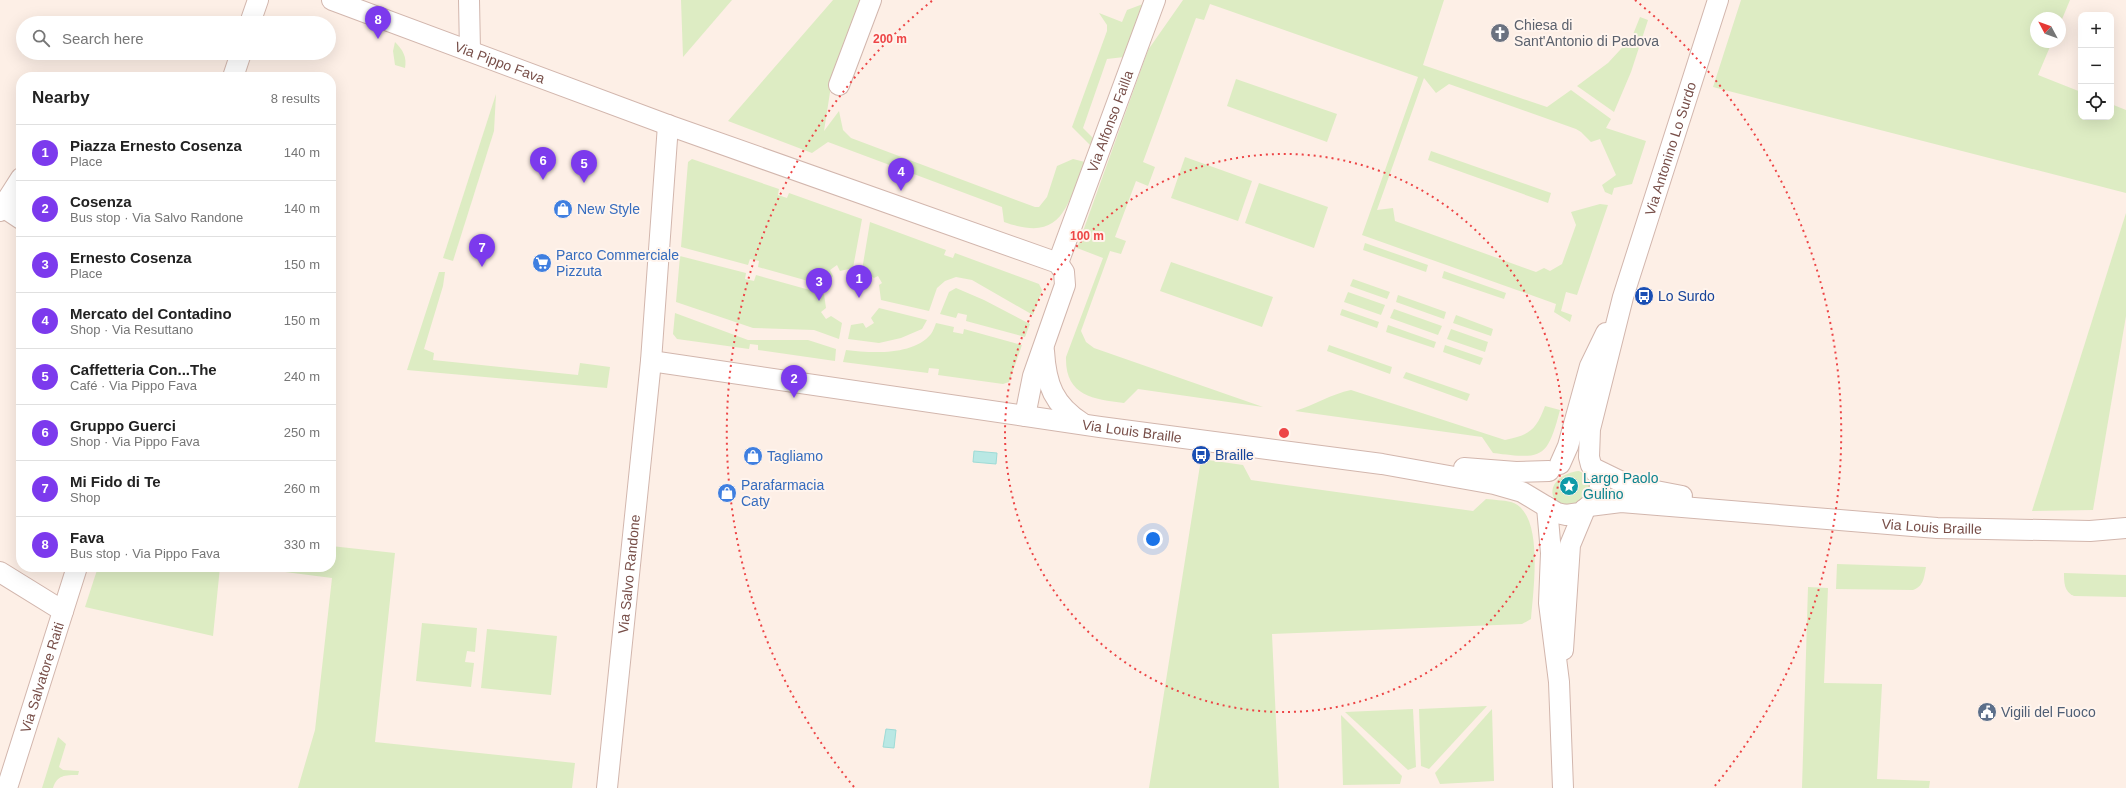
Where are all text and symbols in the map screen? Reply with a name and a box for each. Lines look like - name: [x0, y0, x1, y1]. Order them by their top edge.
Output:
- pin: 8: [365, 6, 391, 39]
- north arrow: [2030, 12, 2066, 48]
- map controls: [2078, 12, 2114, 120]
- button: +: [2078, 12, 2114, 48]
- search box: [16, 16, 336, 60]
- place label: Chiesa di Sant'Antonio di Padova: [1514, 17, 1659, 49]
- church icon: Chiesa di Sant'Antonio di Padova: [1489, 22, 1511, 44]
- icon: search: [30, 27, 52, 49]
- text: Search here: [62, 30, 144, 47]
- text: 200 m: [873, 32, 907, 46]
- street label: Via Pippo Fava: [453, 38, 547, 87]
- button: −: [2078, 48, 2114, 84]
- street label: Via Alfonso Failla: [1084, 68, 1136, 174]
- street label: Via Antonino Lo Surdo: [1642, 80, 1699, 217]
- button: locate: [2078, 84, 2114, 120]
- text: Nearby: [32, 88, 90, 107]
- text: 8 results: [271, 91, 320, 106]
- text: Piazza Ernesto Cosenza: [70, 137, 242, 154]
- text: 1: [41, 145, 49, 160]
- text: 140 m: [284, 145, 320, 160]
- pin: 6: [530, 147, 556, 180]
- pin: 5: [571, 150, 597, 183]
- text: Place: [70, 154, 103, 169]
- pin: 4: [888, 158, 914, 191]
- text: Cosenza: [70, 193, 132, 210]
- shop icon: New Style: [552, 198, 574, 220]
- text: 2: [41, 201, 49, 216]
- text: 140 m: [284, 201, 320, 216]
- place label: New Style: [577, 201, 640, 217]
- text: Bus stop · Via Salvo Randone: [70, 210, 243, 225]
- text: 100 m: [1070, 229, 1104, 243]
- pin: 7: [469, 234, 495, 267]
- place label: Parco Commerciale Pizzuta: [556, 247, 679, 279]
- text: Ernesto Cosenza: [70, 249, 192, 266]
- supermarket icon: Parco Commerciale Pizzuta: [531, 252, 553, 274]
- text: 3: [41, 257, 49, 272]
- text: 150 m: [284, 257, 320, 272]
- pin: 1: [846, 265, 872, 298]
- text: Place: [70, 266, 103, 281]
- pin: 3: [806, 268, 832, 301]
- bus stop icon: Lo Surdo: [1633, 285, 1655, 307]
- place label: Lo Surdo: [1658, 288, 1715, 304]
- text: Mercato del Contadino: [70, 305, 232, 322]
- text: 4: [41, 313, 49, 328]
- text: 150 m: [284, 313, 320, 328]
- text: Shop · Via Resuttano: [70, 322, 193, 337]
- text: Caffetteria Con...The: [70, 361, 217, 378]
- pin: 2: [781, 365, 807, 398]
- text: 5: [41, 369, 49, 384]
- text: 240 m: [284, 369, 320, 384]
- text: Café · Via Pippo Fava: [70, 378, 197, 393]
- street label: Via Louis Braille: [1081, 416, 1183, 446]
- text: Gruppo Guerci: [70, 417, 176, 434]
- text: 6: [41, 425, 49, 440]
- text: 250 m: [284, 425, 320, 440]
- centre of rings: [1277, 426, 1291, 440]
- text: Shop · Via Pippo Fava: [70, 434, 200, 449]
- bus stop icon: Braille: [1190, 444, 1212, 466]
- shop icon: Tagliamo: [742, 445, 764, 467]
- place label: Braille: [1215, 447, 1254, 463]
- place label: Tagliamo: [767, 448, 823, 464]
- place label: Largo Paolo Gulino: [1583, 470, 1659, 502]
- text: Mi Fido di Te: [70, 473, 161, 490]
- place icon: Largo Paolo Gulino: [1558, 475, 1580, 497]
- place label: Parafarmacia Caty: [741, 477, 824, 509]
- text: 7: [41, 481, 49, 496]
- text: 260 m: [284, 481, 320, 496]
- shop icon: Parafarmacia Caty: [716, 482, 738, 504]
- text: Shop: [70, 490, 100, 505]
- street label: Via Salvo Randone: [615, 514, 643, 635]
- street label: Via Louis Braille: [1881, 515, 1982, 537]
- text: Fava: [70, 529, 104, 546]
- your location: [1143, 529, 1163, 549]
- text: 8: [41, 537, 49, 552]
- text: 330 m: [284, 537, 320, 552]
- text: Bus stop · Via Pippo Fava: [70, 546, 220, 561]
- street label: Via Salvatore Raiti: [17, 620, 67, 735]
- public building icon: Vigili del Fuoco: [1976, 701, 1998, 723]
- place label: Vigili del Fuoco: [2001, 704, 2096, 720]

